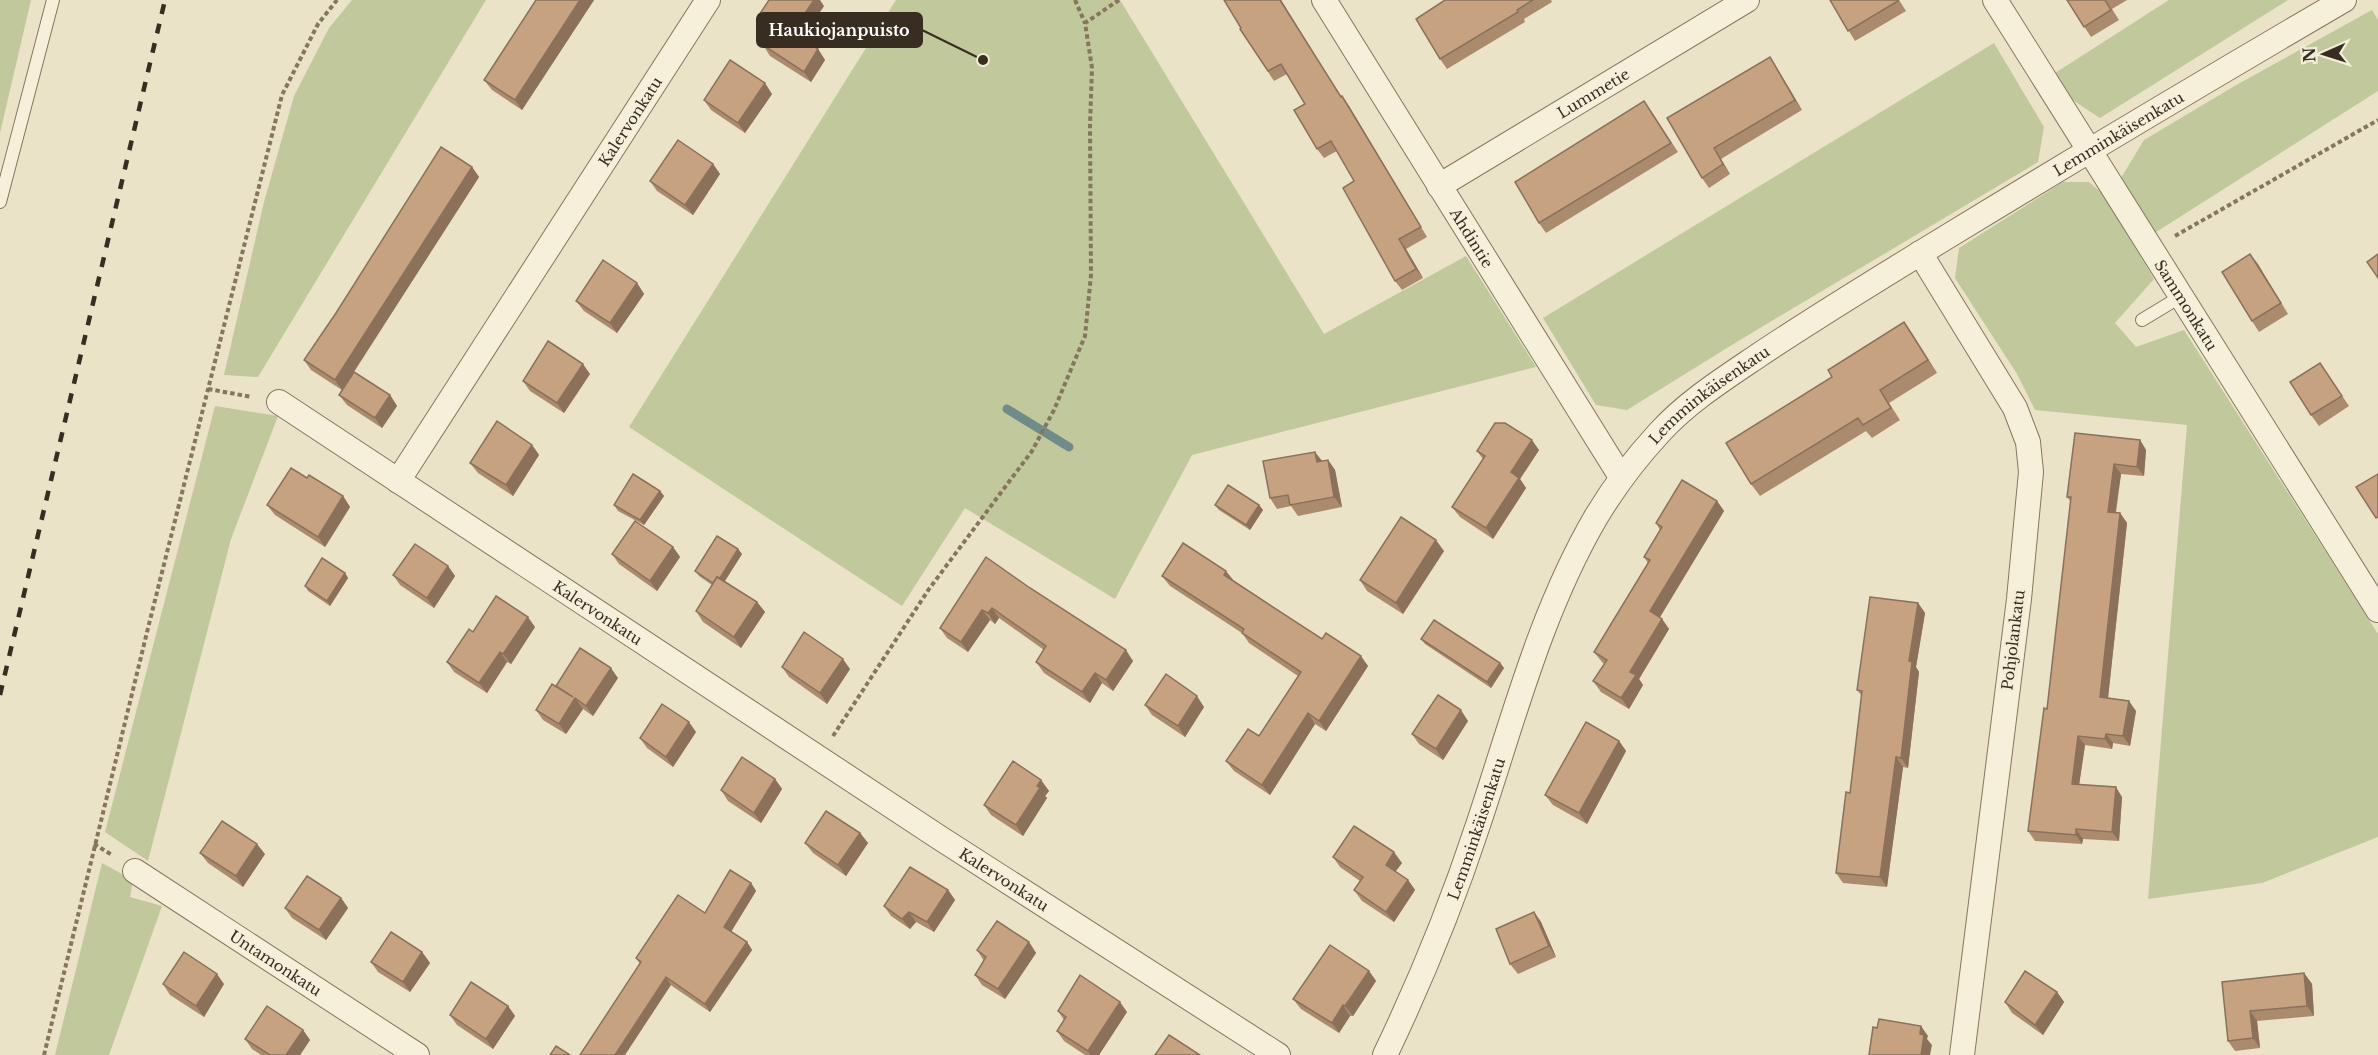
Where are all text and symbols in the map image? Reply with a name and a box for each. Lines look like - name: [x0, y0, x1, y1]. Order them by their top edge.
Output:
- callout: Haukiojanpuisto: [757, 13, 922, 47]
- text: Haukiojanpuisto: [768, 20, 910, 40]
- north arrow: [2294, 24, 2354, 84]
- text: N: [2299, 47, 2319, 63]
- street label: Lummetie: [1553, 64, 1633, 122]
- street label: Kalervonkatu: [594, 73, 666, 170]
- street label: Lemminkäisenkatu: [2049, 87, 2187, 180]
- street label: Ahdintie: [1446, 203, 1498, 271]
- street label: Sammonkatu: [2151, 256, 2222, 354]
- street label: Lemminkäisenkatu: [1644, 341, 1773, 448]
- street label: Kalervonkatu: [550, 576, 646, 649]
- street label: Pohjolankatu: [1997, 589, 2029, 691]
- street label: Lemminkäisenkatu: [1443, 755, 1509, 903]
- street label: Kalervonkatu: [956, 843, 1053, 915]
- street label: Untamonkatu: [226, 926, 325, 1000]

